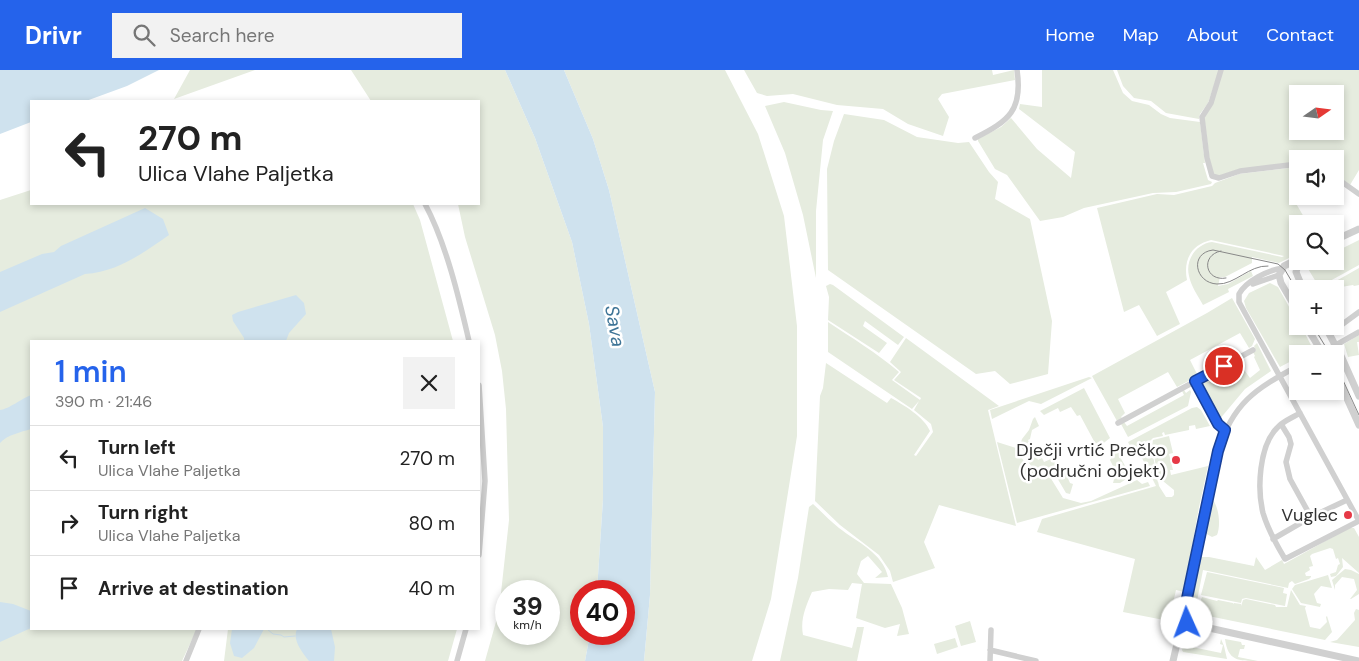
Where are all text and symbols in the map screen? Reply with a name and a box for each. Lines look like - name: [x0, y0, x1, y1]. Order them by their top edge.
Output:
- search box: [112, 13, 462, 58]
- text: Drivr: [25, 20, 82, 51]
- icon: search: [130, 21, 158, 49]
- text: Search here: [170, 23, 275, 48]
- text: Home: [1045, 23, 1095, 47]
- text: Map: [1123, 23, 1159, 47]
- text: About: [1187, 23, 1238, 47]
- text: Contact: [1266, 23, 1334, 47]
- north arrow: [1289, 85, 1344, 140]
- map controls: [1289, 85, 1344, 400]
- text: 270 m: [138, 115, 242, 161]
- icon: left: [55, 120, 120, 185]
- button: sound: [1289, 150, 1344, 205]
- text: Ulica Vlahe Paljetka: [138, 159, 334, 188]
- button: search: [1289, 215, 1344, 270]
- button: +: [1289, 280, 1344, 335]
- water label: Sava: [599, 303, 631, 349]
- pin: [1203, 345, 1245, 387]
- button: −: [1289, 345, 1344, 400]
- text: 1 min: [55, 352, 127, 391]
- icon: arrive: [1210, 352, 1238, 380]
- button: close: [403, 357, 455, 409]
- text: 390 m · 21:46: [55, 391, 152, 412]
- text: Turn left: [98, 435, 176, 460]
- place label: Dječji vrtić Prečko (područni objekt): [1016, 438, 1166, 483]
- icon: left: [55, 444, 83, 472]
- text: 270 m: [400, 446, 455, 471]
- marker: Dječji vrtić Prečko (područni objekt): [1170, 454, 1182, 466]
- text: Ulica Vlahe Paljetka: [98, 460, 240, 481]
- text: Turn right: [98, 500, 188, 525]
- place label: Vuglec: [1281, 503, 1338, 527]
- icon: right: [55, 509, 83, 537]
- marker: Vuglec: [1342, 509, 1354, 521]
- text: 80 m: [408, 511, 455, 536]
- text: Ulica Vlahe Paljetka: [98, 525, 240, 546]
- icon: arrive: [55, 574, 83, 602]
- text: Arrive at destination: [98, 576, 289, 601]
- text: 40 m: [408, 576, 455, 601]
- speed limit sign: 40: [570, 580, 635, 645]
- text: 39: [512, 590, 543, 623]
- position arrow: [1160, 596, 1212, 648]
- text: km/h: [513, 617, 542, 633]

